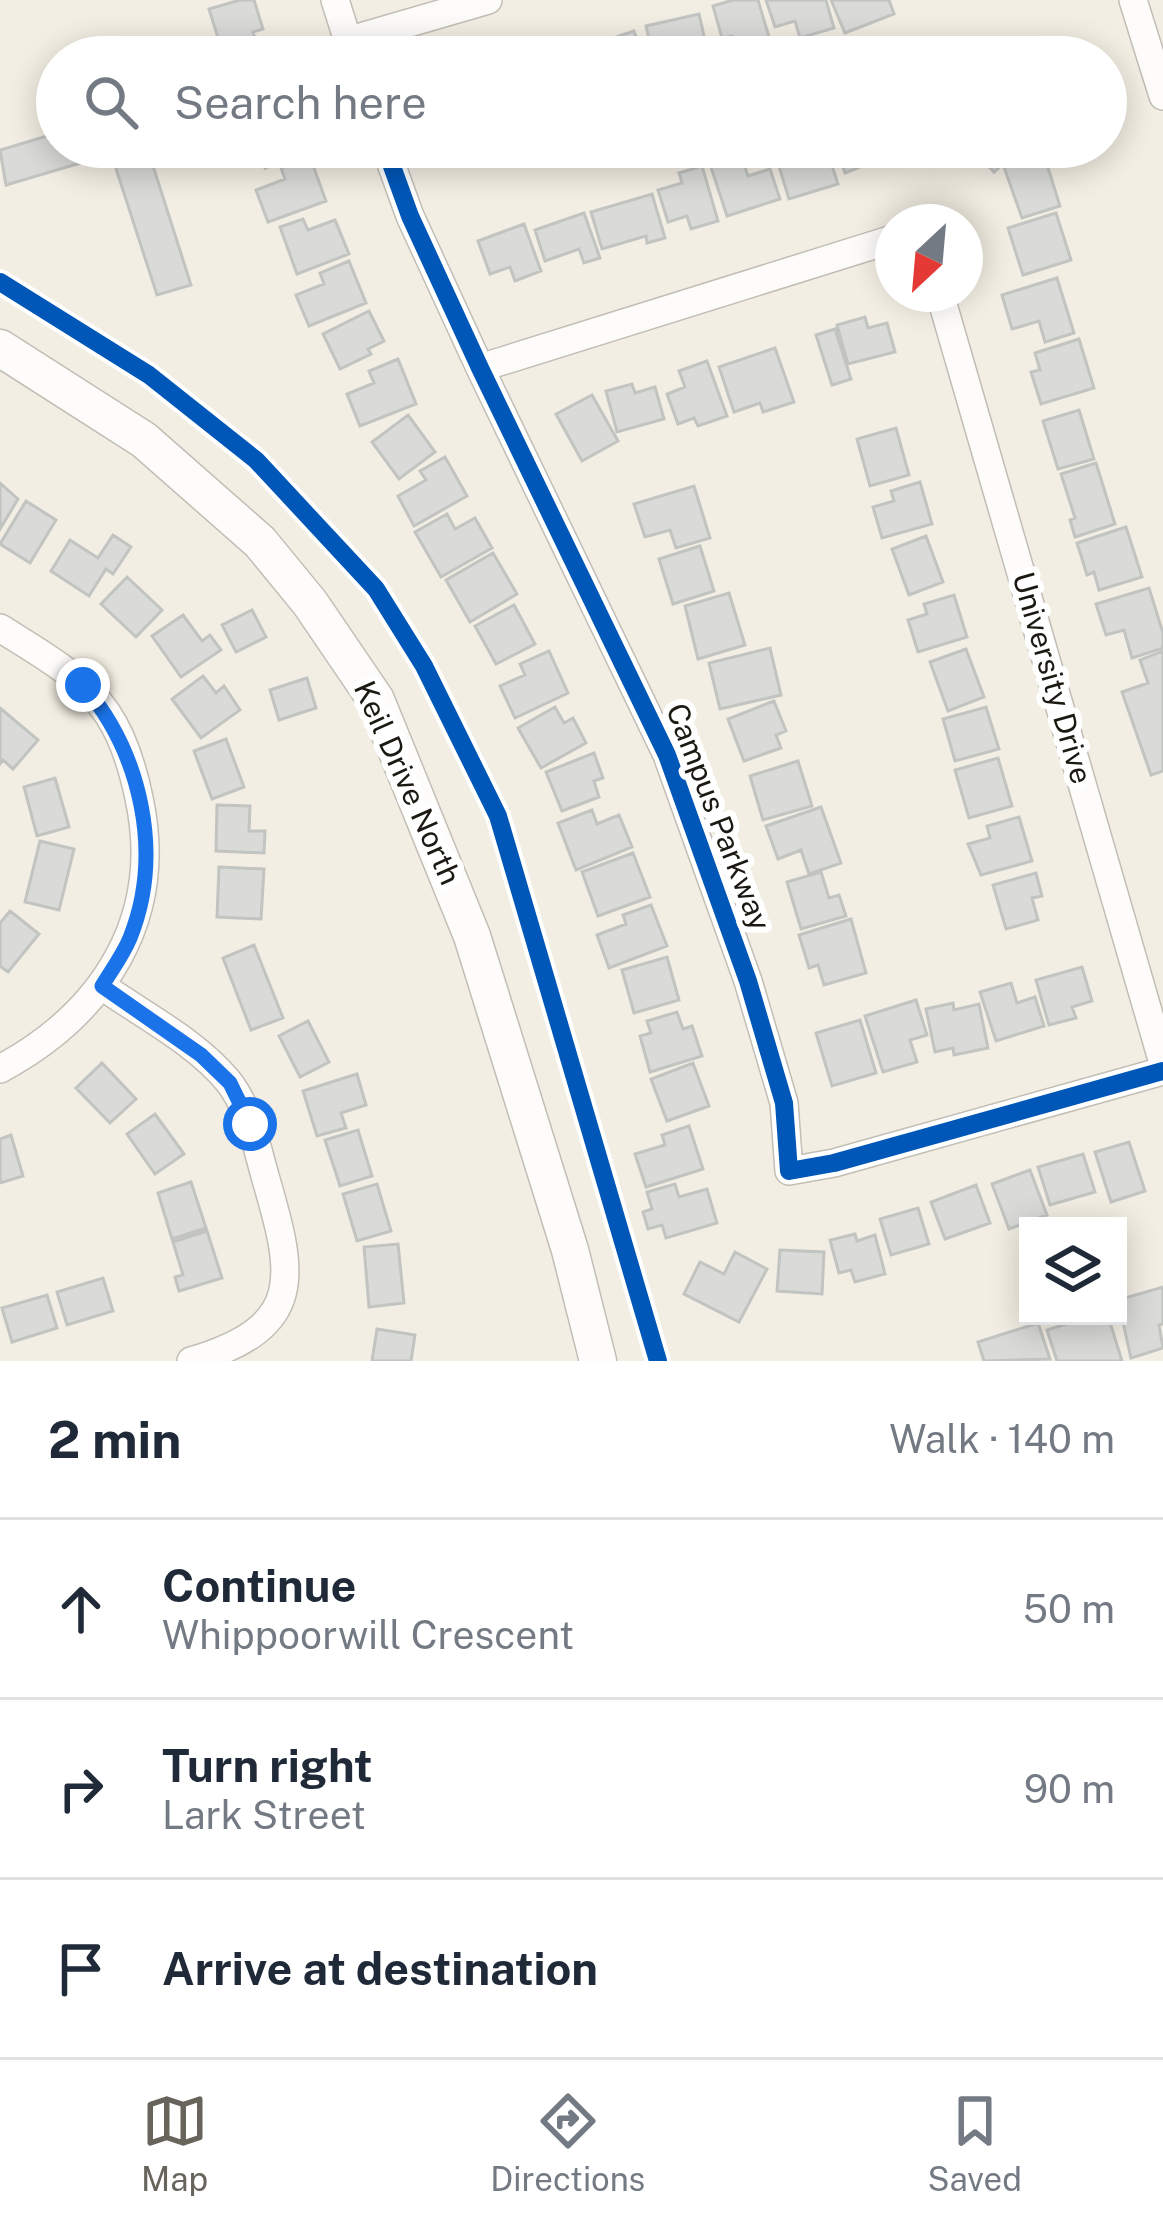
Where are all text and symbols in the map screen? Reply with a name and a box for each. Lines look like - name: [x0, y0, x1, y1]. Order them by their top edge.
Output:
- search box: [36, 36, 1127, 168]
- icon: search: [78, 69, 144, 135]
- text: Search here: [174, 76, 427, 129]
- north arrow: [875, 204, 983, 312]
- street label: University Drive: [1006, 568, 1100, 788]
- route end: [56, 658, 110, 712]
- street label: Keil Drive North: [347, 675, 469, 890]
- street label: Campus Parkway: [659, 698, 779, 935]
- route start: [223, 1097, 277, 1151]
- map controls: [1019, 1217, 1127, 1325]
- button: layers: [1019, 1217, 1127, 1325]
- text: 2 min: [48, 1410, 182, 1469]
- text: Walk · 140 m: [889, 1416, 1115, 1462]
- text: Continue: [162, 1559, 356, 1612]
- icon: ahead: [48, 1576, 114, 1642]
- text: 50 m: [1023, 1586, 1115, 1632]
- text: Whippoorwill Crescent: [162, 1612, 574, 1658]
- text: Turn right: [162, 1739, 373, 1792]
- icon: right: [48, 1756, 114, 1822]
- text: 90 m: [1024, 1766, 1115, 1812]
- text: Lark Street: [162, 1792, 366, 1838]
- icon: arrive: [48, 1936, 114, 2002]
- text: Arrive at destination: [162, 1942, 598, 1995]
- tab: Map: [141, 2088, 208, 2198]
- tab: Directions: [490, 2088, 645, 2198]
- tab: Saved: [928, 2088, 1022, 2198]

